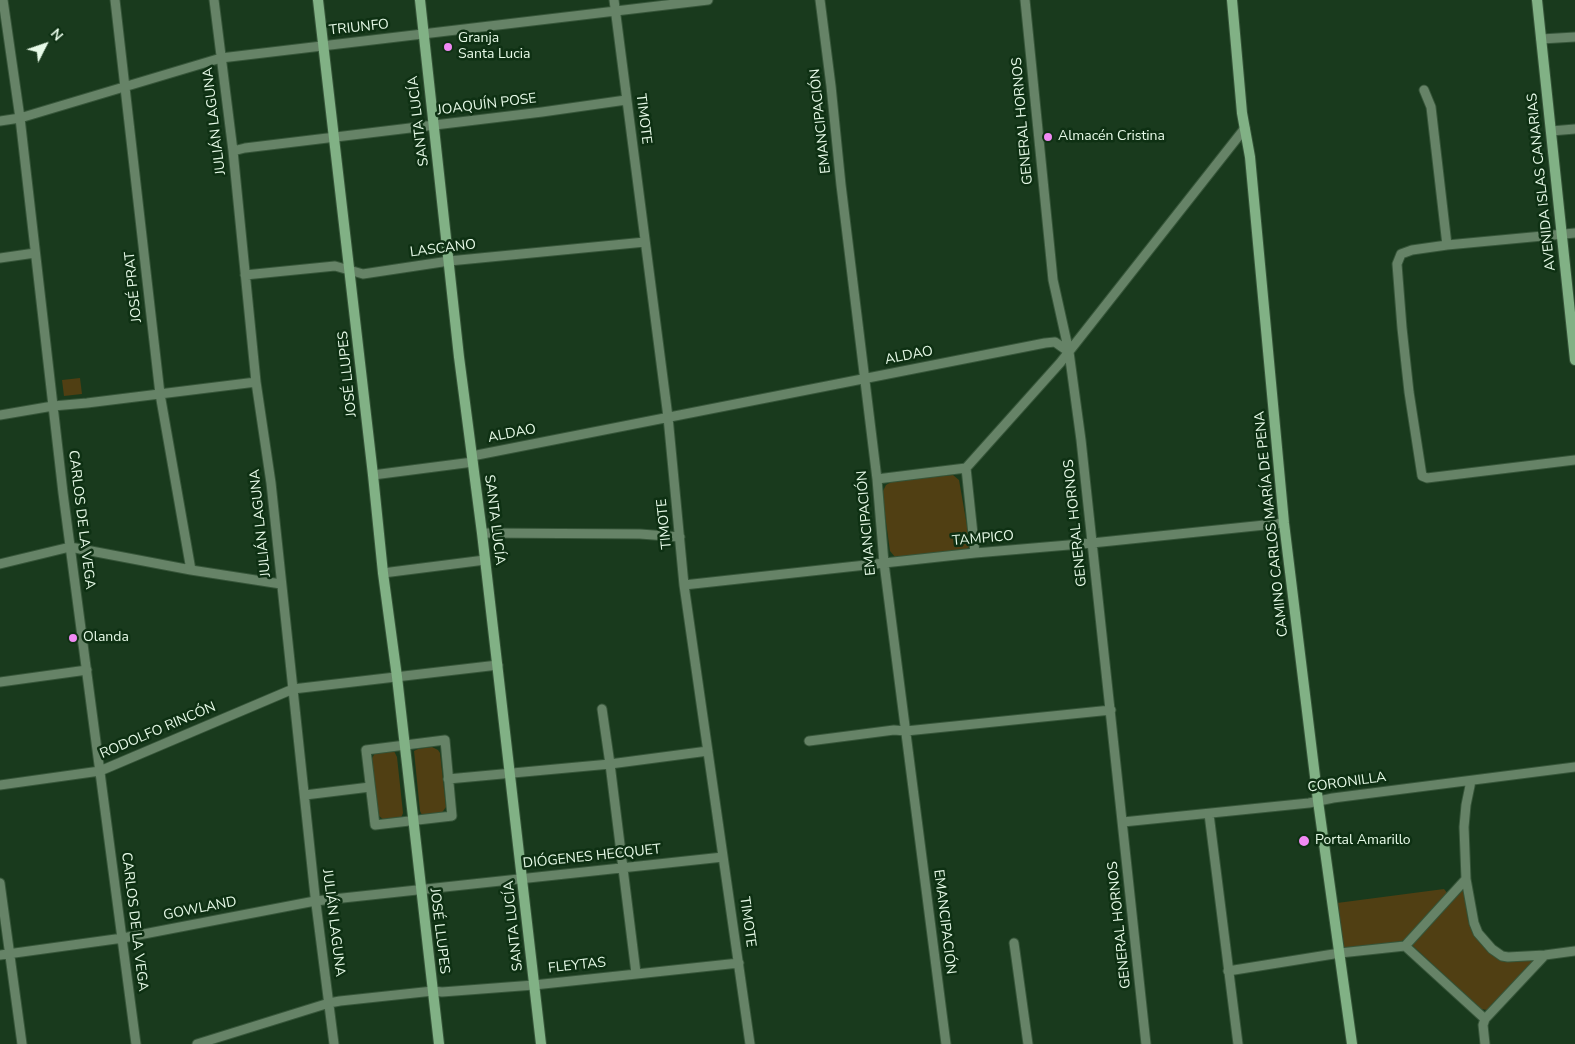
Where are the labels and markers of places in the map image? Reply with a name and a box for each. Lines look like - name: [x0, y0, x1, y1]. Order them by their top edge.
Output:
- place label: Granja Santa Lucia: [458, 31, 530, 64]
- marker: Granja Santa Lucia: [442, 41, 454, 53]
- place label: Almacén Cristina: [1058, 129, 1165, 145]
- marker: Almacén Cristina: [1042, 131, 1054, 143]
- place label: Olanda: [83, 630, 129, 646]
- marker: Olanda: [67, 632, 79, 644]
- place label: Portal Amarillo: [1315, 833, 1411, 849]
- marker: Portal Amarillo: [1297, 834, 1311, 848]

